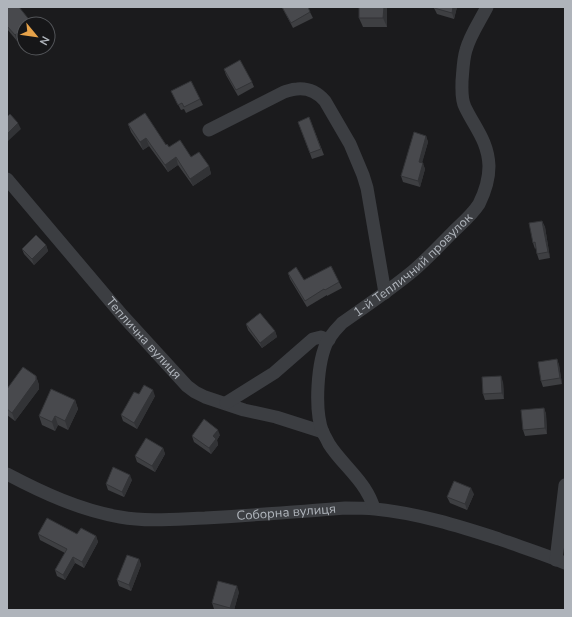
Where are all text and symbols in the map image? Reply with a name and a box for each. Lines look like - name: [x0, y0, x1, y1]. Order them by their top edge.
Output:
- north arrow: [16, 16, 56, 56]
- text: N: [36, 33, 53, 48]
- street label: 1-й Тепличний провулок: [350, 209, 477, 321]
- street label: Теплична вулиця: [102, 293, 186, 383]
- street label: Соборна вулиця: [236, 500, 337, 525]

